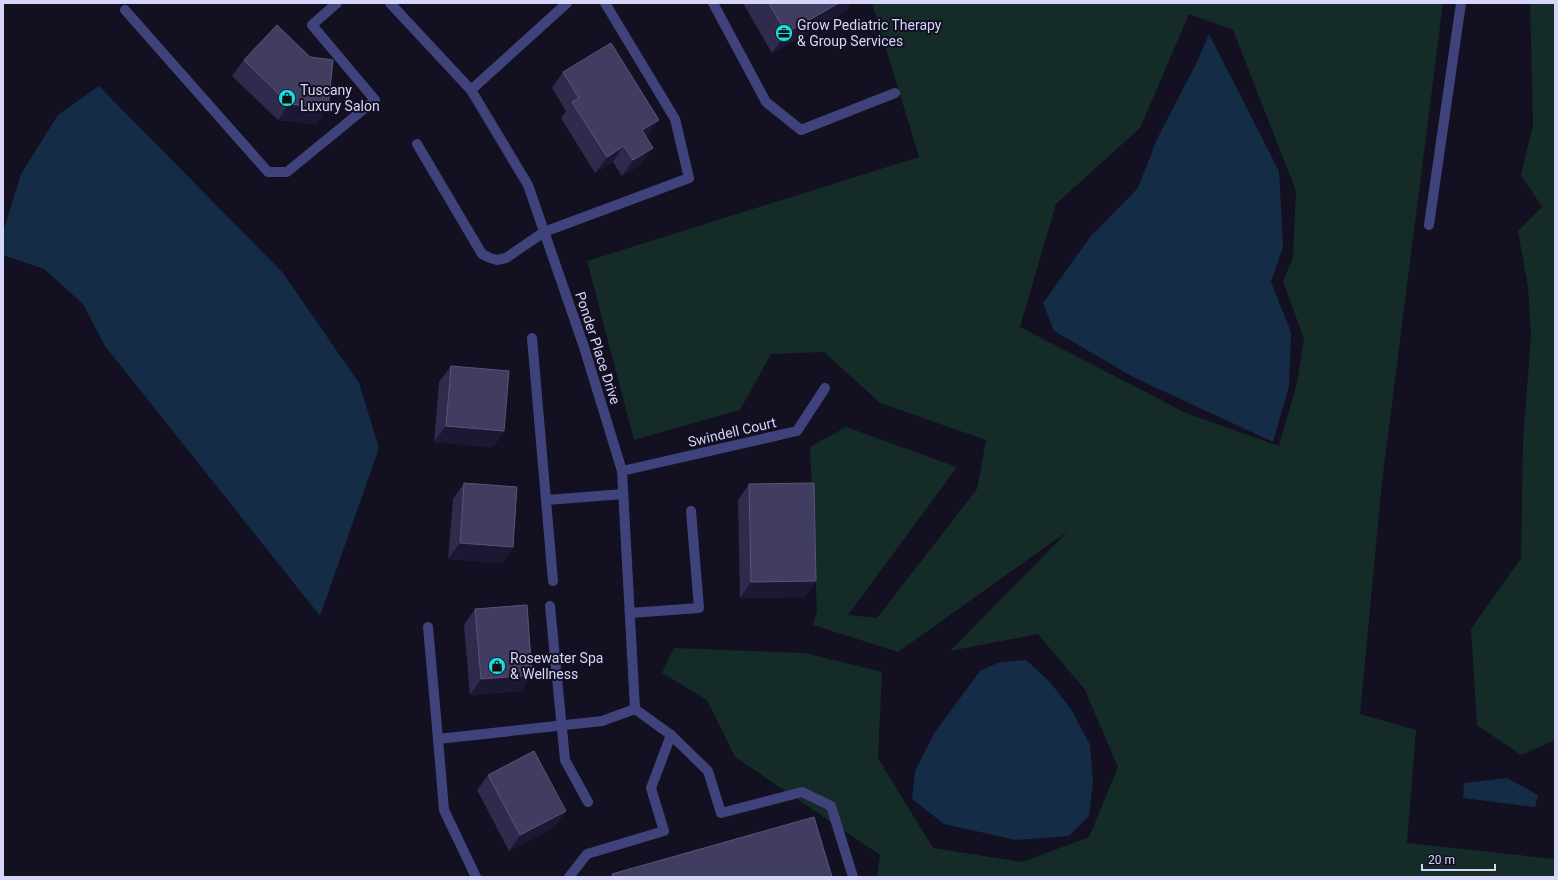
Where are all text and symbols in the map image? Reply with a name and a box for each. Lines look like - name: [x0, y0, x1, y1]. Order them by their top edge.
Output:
- place label: Grow Pediatric Therapy & Group Services: [797, 17, 942, 49]
- office icon: Grow Pediatric Therapy & Group Services: [774, 23, 794, 43]
- place label: Tuscany Luxury Salon: [300, 82, 380, 114]
- shop icon: Tuscany Luxury Salon: [277, 88, 297, 108]
- street label: Ponder Place Drive: [572, 290, 624, 406]
- street label: Swindell Court: [686, 414, 778, 450]
- place label: Rosewater Spa & Wellness: [510, 650, 603, 682]
- shop icon: Rosewater Spa & Wellness: [487, 656, 507, 676]
- scale bar: [1422, 846, 1495, 872]
- text: 20 m: [1428, 853, 1455, 867]

